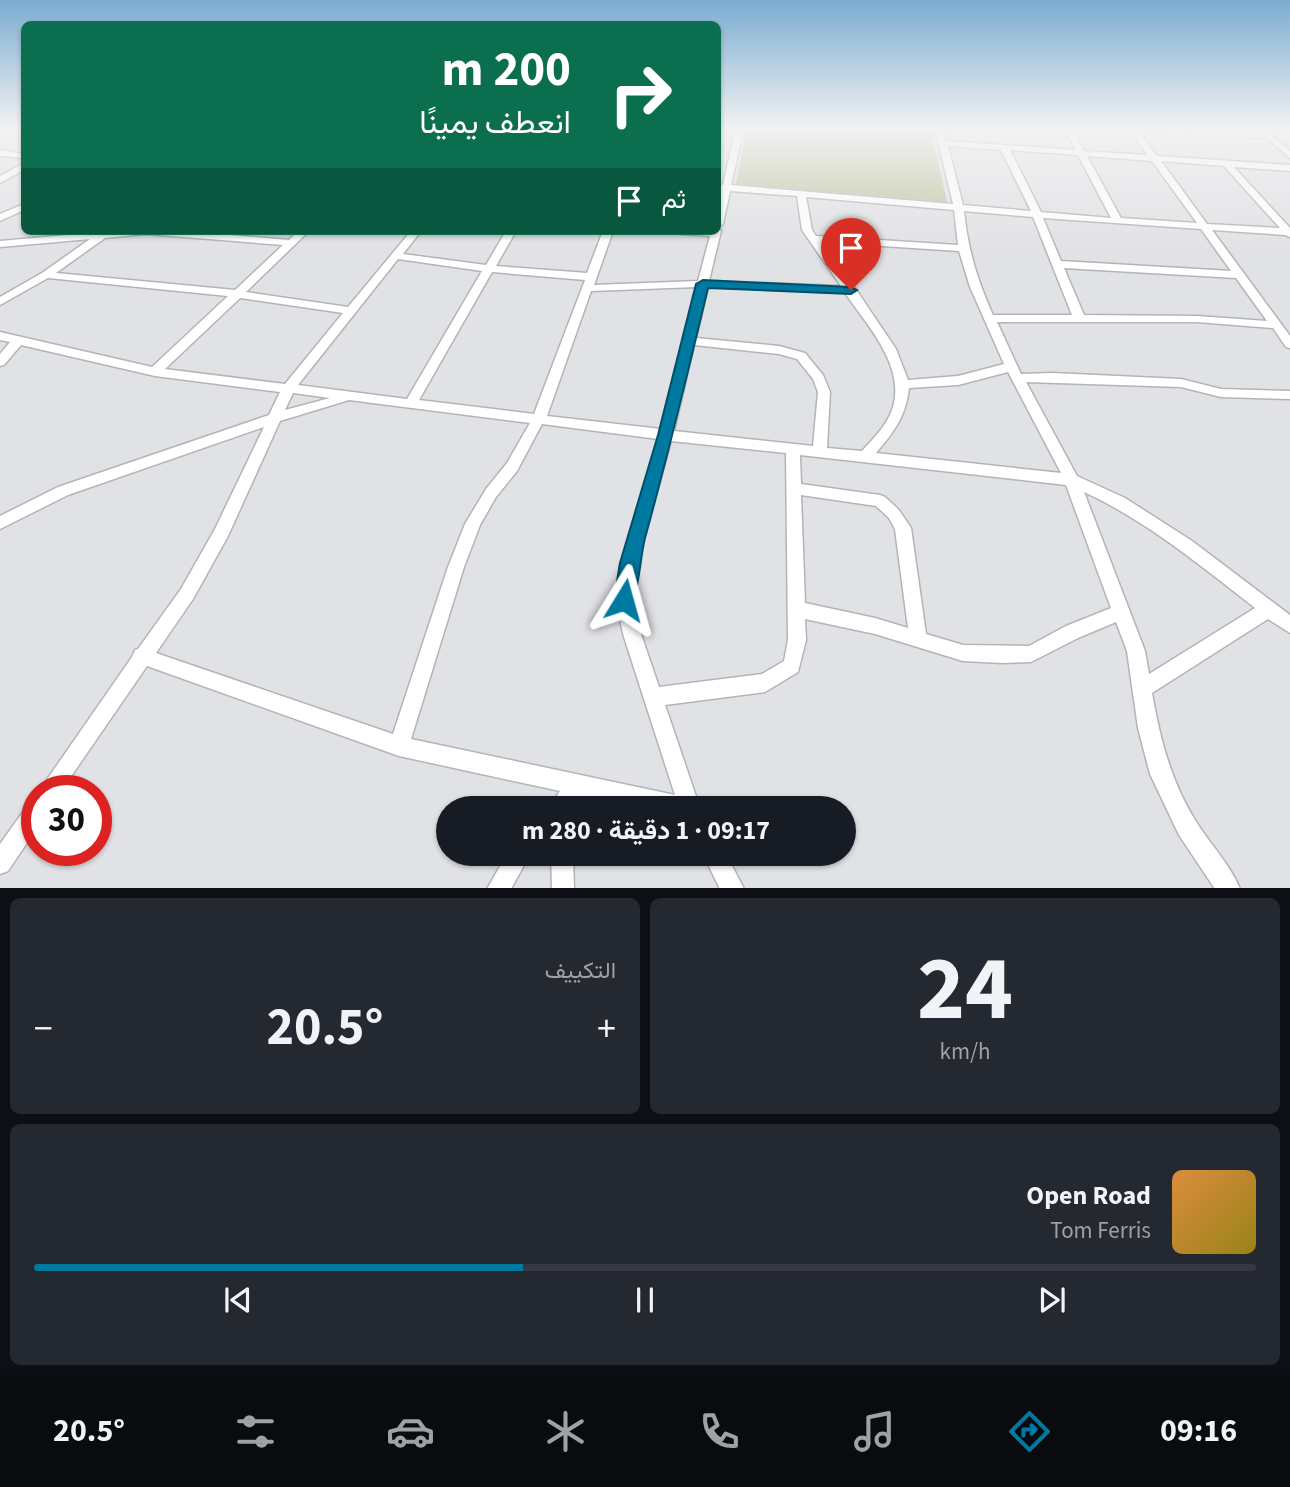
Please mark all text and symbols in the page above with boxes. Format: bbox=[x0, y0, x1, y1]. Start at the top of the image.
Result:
text: 200 m bbox=[442, 35, 571, 105]
icon: right bbox=[595, 49, 686, 140]
text: انعطف يمينًا bbox=[419, 100, 571, 146]
text: ثم bbox=[662, 181, 686, 218]
icon: arrive bbox=[610, 182, 648, 220]
pin bbox=[821, 218, 881, 290]
icon: arrive bbox=[832, 229, 870, 267]
position arrow bbox=[587, 563, 661, 637]
speed limit sign: 30 bbox=[21, 775, 112, 866]
text: 09:17 · 1 دقيقة · 280 m bbox=[522, 812, 770, 849]
text: 24 bbox=[917, 925, 1013, 1054]
text: التكييف bbox=[545, 954, 616, 987]
text: 20.5° bbox=[267, 991, 383, 1065]
text: − bbox=[34, 1002, 53, 1056]
text: + bbox=[597, 1002, 616, 1056]
text: km/h bbox=[940, 1035, 991, 1068]
text: Open Road bbox=[1026, 1177, 1151, 1214]
text: Tom Ferris bbox=[1050, 1214, 1151, 1247]
icon: previous bbox=[219, 1281, 257, 1319]
icon: pause bbox=[626, 1281, 664, 1319]
icon: next bbox=[1033, 1281, 1071, 1319]
icon: filters bbox=[231, 1407, 280, 1456]
icon: car bbox=[386, 1407, 435, 1456]
icon: climate bbox=[541, 1407, 590, 1456]
icon: phone bbox=[695, 1407, 744, 1456]
icon: music bbox=[850, 1407, 899, 1456]
icon: directions bbox=[1005, 1407, 1054, 1456]
text: 20.5° bbox=[53, 1408, 125, 1454]
text: 09:16 bbox=[1160, 1408, 1237, 1454]

